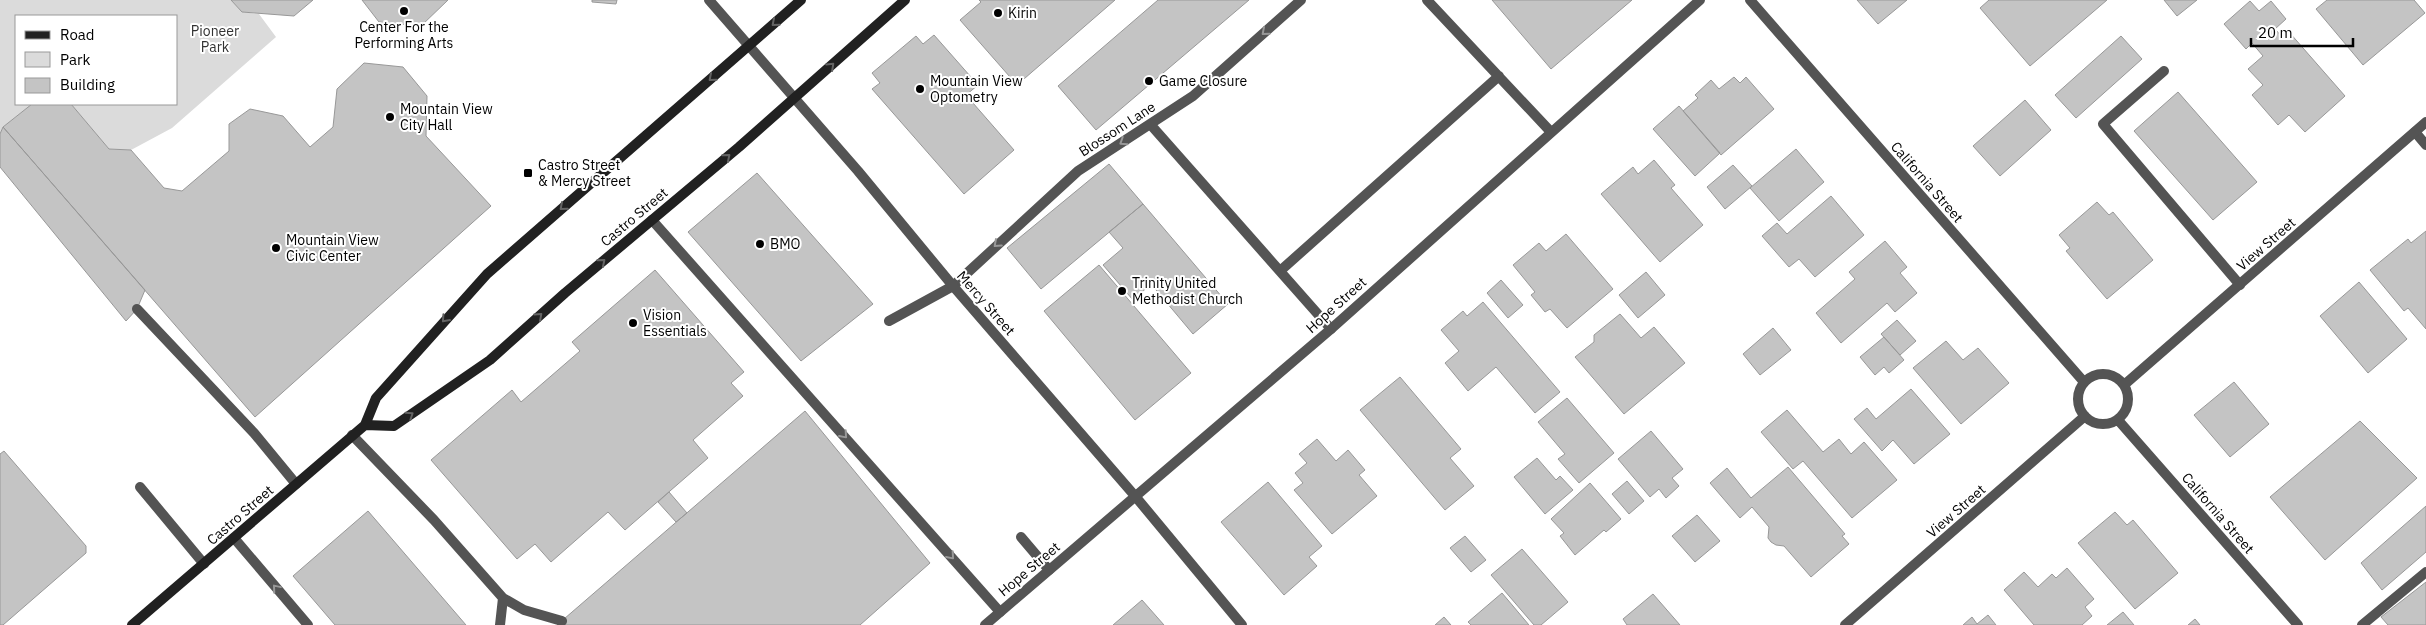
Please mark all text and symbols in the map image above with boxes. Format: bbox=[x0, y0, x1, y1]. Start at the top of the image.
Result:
place label: Kirin bbox=[1008, 4, 1037, 22]
marker: Center For the Performing Arts bbox=[398, 5, 410, 17]
marker: Kirin bbox=[992, 7, 1004, 19]
legend bbox=[15, 15, 178, 105]
scale bar bbox=[2251, 15, 2354, 47]
one-way arrow bbox=[772, 17, 781, 26]
place label: Center For the Performing Arts bbox=[355, 18, 454, 52]
park label: Pioneer Park bbox=[191, 22, 239, 56]
text: 20 m bbox=[2258, 23, 2293, 42]
text: Road bbox=[60, 25, 95, 44]
one-way arrow bbox=[1261, 26, 1270, 35]
text: Park bbox=[60, 50, 90, 69]
one-way arrow bbox=[825, 63, 834, 72]
one-way arrow bbox=[709, 72, 718, 81]
place label: Mountain View Optometry bbox=[930, 72, 1023, 106]
place label: Game Closure bbox=[1159, 72, 1248, 90]
text: Building bbox=[60, 75, 115, 94]
marker: Game Closure bbox=[1143, 75, 1155, 87]
marker: Mountain View Optometry bbox=[914, 83, 926, 95]
street label: Blossom Lane bbox=[1075, 97, 1159, 160]
place label: Mountain View City Hall bbox=[400, 100, 493, 134]
marker: Mountain View City Hall bbox=[384, 111, 396, 123]
one-way arrow bbox=[1119, 136, 1128, 145]
street label: California Street bbox=[1887, 138, 1967, 226]
one-way arrow bbox=[721, 154, 730, 163]
place label: Castro Street & Mercy Street bbox=[538, 156, 631, 190]
marker: Castro Street & Mercy Street bbox=[522, 167, 534, 179]
street label: Castro Street bbox=[597, 184, 671, 250]
one-way arrow bbox=[560, 202, 569, 211]
street label: View Street bbox=[2233, 214, 2299, 274]
place label: Mountain View Civic Center bbox=[286, 231, 379, 265]
place label: BMO bbox=[770, 235, 801, 253]
marker: BMO bbox=[754, 238, 766, 250]
one-way arrow bbox=[993, 238, 1002, 247]
marker: Mountain View Civic Center bbox=[270, 242, 282, 254]
one-way arrow bbox=[597, 258, 606, 267]
street label: Mercy Street bbox=[953, 267, 1019, 339]
street label: Hope Street bbox=[1302, 273, 1370, 337]
place label: Trinity United Methodist Church bbox=[1132, 274, 1243, 308]
marker: Trinity United Methodist Church bbox=[1116, 285, 1128, 297]
place label: Vision Essentials bbox=[643, 306, 707, 340]
one-way arrow bbox=[442, 313, 451, 322]
one-way arrow bbox=[534, 313, 543, 322]
marker: Vision Essentials bbox=[627, 317, 639, 329]
one-way arrow bbox=[405, 411, 414, 421]
one-way arrow bbox=[838, 429, 847, 438]
street label: California Street bbox=[2178, 469, 2258, 557]
street label: Castro Street bbox=[203, 481, 277, 549]
street label: View Street bbox=[1923, 481, 1989, 541]
street label: Hope Street bbox=[994, 538, 1064, 600]
one-way arrow bbox=[945, 551, 954, 560]
one-way arrow bbox=[274, 585, 282, 594]

